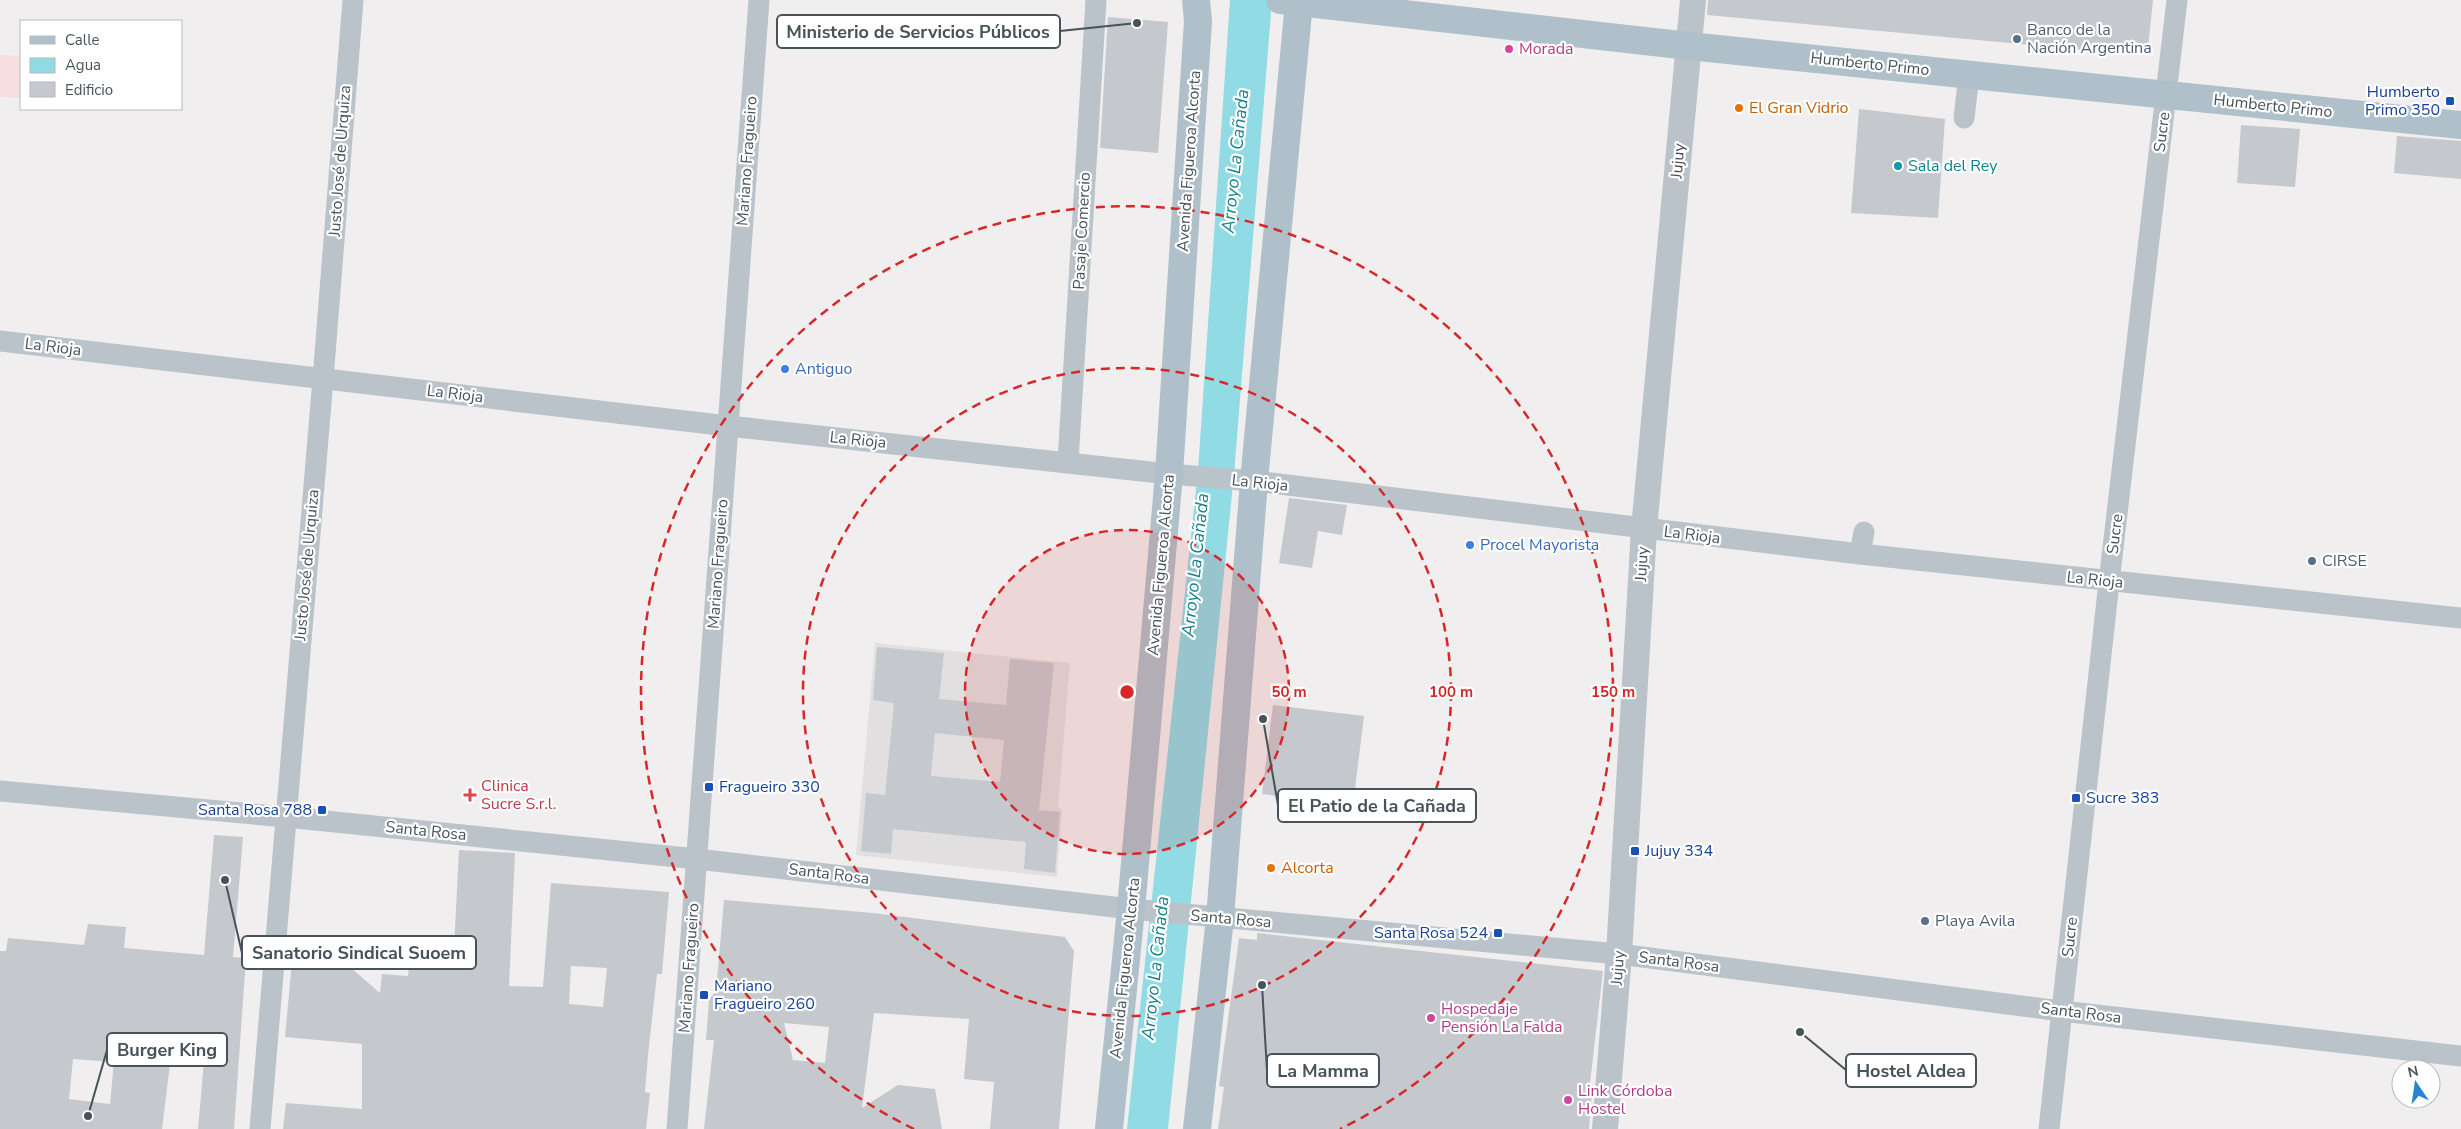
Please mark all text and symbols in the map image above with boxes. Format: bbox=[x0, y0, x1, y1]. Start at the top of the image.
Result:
callout: Ministerio de Servicios Públicos bbox=[777, 15, 1060, 48]
place label: Banco de la Nación Argentina bbox=[2027, 19, 2152, 59]
legend bbox=[20, 20, 182, 110]
text: Ministerio de Servicios Públicos bbox=[786, 20, 1050, 44]
text: Calle bbox=[65, 30, 100, 50]
marker: Banco de la Nación Argentina bbox=[2011, 33, 2023, 45]
place label: Morada bbox=[1519, 38, 1574, 60]
marker: Morada bbox=[1503, 43, 1515, 55]
street label: Humberto Primo bbox=[1809, 47, 1931, 81]
text: Agua bbox=[65, 55, 101, 75]
street label: Avenida Figueroa Alcorta bbox=[1172, 70, 1206, 252]
text: Edificio bbox=[65, 80, 113, 100]
place label: Humberto Primo 350 bbox=[2365, 81, 2440, 121]
street label: Justo José de Urquiza bbox=[324, 85, 356, 238]
water label: Arroyo La Cañada bbox=[1215, 88, 1254, 235]
street label: Humberto Primo bbox=[2212, 89, 2334, 123]
street label: Mariano Fragueiro bbox=[731, 95, 763, 227]
marker: Humberto Primo 350 bbox=[2444, 95, 2456, 107]
place label: El Gran Vidrio bbox=[1749, 97, 1849, 119]
marker: El Gran Vidrio bbox=[1733, 102, 1745, 114]
street label: Sucre bbox=[2149, 111, 2175, 153]
street label: Jujuy bbox=[1665, 142, 1691, 180]
place label: Sala del Rey bbox=[1908, 155, 1998, 177]
marker: Sala del Rey bbox=[1892, 160, 1904, 172]
street label: Pasaje Comercio bbox=[1068, 172, 1096, 290]
street label: La Rioja bbox=[23, 333, 83, 361]
place label: Antiguo bbox=[795, 358, 852, 380]
marker: Antiguo bbox=[779, 363, 791, 375]
street label: La Rioja bbox=[425, 380, 485, 408]
street label: La Rioja bbox=[829, 426, 887, 454]
street label: La Rioja bbox=[1231, 469, 1289, 497]
street label: Avenida Figueroa Alcorta bbox=[1142, 474, 1180, 656]
street label: Justo José de Urquiza bbox=[289, 488, 325, 643]
water label: Arroyo La Cañada bbox=[1175, 492, 1214, 639]
street label: Mariano Fragueiro bbox=[702, 498, 734, 630]
street label: Sucre bbox=[2102, 513, 2128, 555]
street label: La Rioja bbox=[1662, 521, 1722, 549]
place label: Procel Mayorista bbox=[1480, 534, 1599, 556]
marker: Procel Mayorista bbox=[1464, 539, 1476, 551]
street label: Jujuy bbox=[1630, 545, 1654, 583]
place label: CIRSE bbox=[2322, 550, 2367, 572]
marker: CIRSE bbox=[2306, 555, 2318, 567]
street label: La Rioja bbox=[2066, 566, 2124, 594]
text: 50 m bbox=[1271, 682, 1307, 702]
text: 100 m bbox=[1429, 682, 1473, 702]
text: 150 m bbox=[1591, 682, 1635, 702]
centre of rings bbox=[1118, 683, 1136, 701]
place label: Clinica Sucre S.r.l. bbox=[481, 775, 556, 815]
place label: Fragueiro 330 bbox=[719, 776, 820, 798]
marker: Fragueiro 330 bbox=[703, 781, 715, 793]
place label: Sucre 383 bbox=[2086, 787, 2159, 809]
marker: Clinica Sucre S.r.l. bbox=[463, 788, 477, 802]
callout: El Patio de la Cañada bbox=[1278, 789, 1476, 822]
marker: Sucre 383 bbox=[2070, 792, 2082, 804]
text: El Patio de la Cañada bbox=[1288, 794, 1466, 818]
place label: Santa Rosa 788 bbox=[198, 799, 312, 821]
marker: Santa Rosa 788 bbox=[316, 804, 328, 816]
street label: Santa Rosa bbox=[384, 816, 468, 846]
place label: Jujuy 334 bbox=[1644, 840, 1713, 862]
marker: Jujuy 334 bbox=[1629, 845, 1641, 857]
place label: Alcorta bbox=[1281, 857, 1334, 879]
street label: Santa Rosa bbox=[787, 858, 871, 890]
marker: Alcorta bbox=[1265, 862, 1277, 874]
street label: Avenida Figueroa Alcorta bbox=[1105, 876, 1145, 1060]
water label: Arroyo La Cañada bbox=[1135, 895, 1174, 1042]
street label: Mariano Fragueiro bbox=[673, 902, 705, 1034]
street label: Santa Rosa bbox=[1190, 905, 1272, 933]
place label: Playa Avila bbox=[1935, 910, 2015, 932]
marker: Playa Avila bbox=[1919, 915, 1931, 927]
street label: Sucre bbox=[2057, 916, 2083, 958]
place label: Santa Rosa 524 bbox=[1374, 922, 1488, 944]
marker: Santa Rosa 524 bbox=[1492, 927, 1504, 939]
callout: Sanatorio Sindical Suoem bbox=[242, 936, 476, 969]
text: Sanatorio Sindical Suoem bbox=[252, 941, 466, 965]
street label: Santa Rosa bbox=[1637, 946, 1721, 978]
street label: Jujuy bbox=[1606, 949, 1630, 987]
place label: Mariano Fragueiro 260 bbox=[714, 975, 815, 1015]
marker: Mariano Fragueiro 260 bbox=[698, 989, 710, 1001]
street label: Santa Rosa bbox=[2039, 997, 2123, 1029]
place label: Hospedaje Pensión La Falda bbox=[1441, 998, 1563, 1038]
marker: Hospedaje Pensión La Falda bbox=[1425, 1012, 1437, 1024]
callout: Burger King bbox=[107, 1033, 227, 1066]
text: Burger King bbox=[117, 1038, 217, 1062]
callout: La Mamma bbox=[1267, 1054, 1379, 1087]
callout: Hostel Aldea bbox=[1846, 1054, 1976, 1087]
text: La Mamma bbox=[1277, 1059, 1369, 1083]
text: Hostel Aldea bbox=[1856, 1059, 1966, 1083]
north arrow bbox=[2391, 1059, 2441, 1109]
text: N bbox=[2406, 1061, 2420, 1082]
place label: Link Córdoba Hostel bbox=[1578, 1080, 1672, 1120]
marker: Link Córdoba Hostel bbox=[1562, 1094, 1574, 1106]

